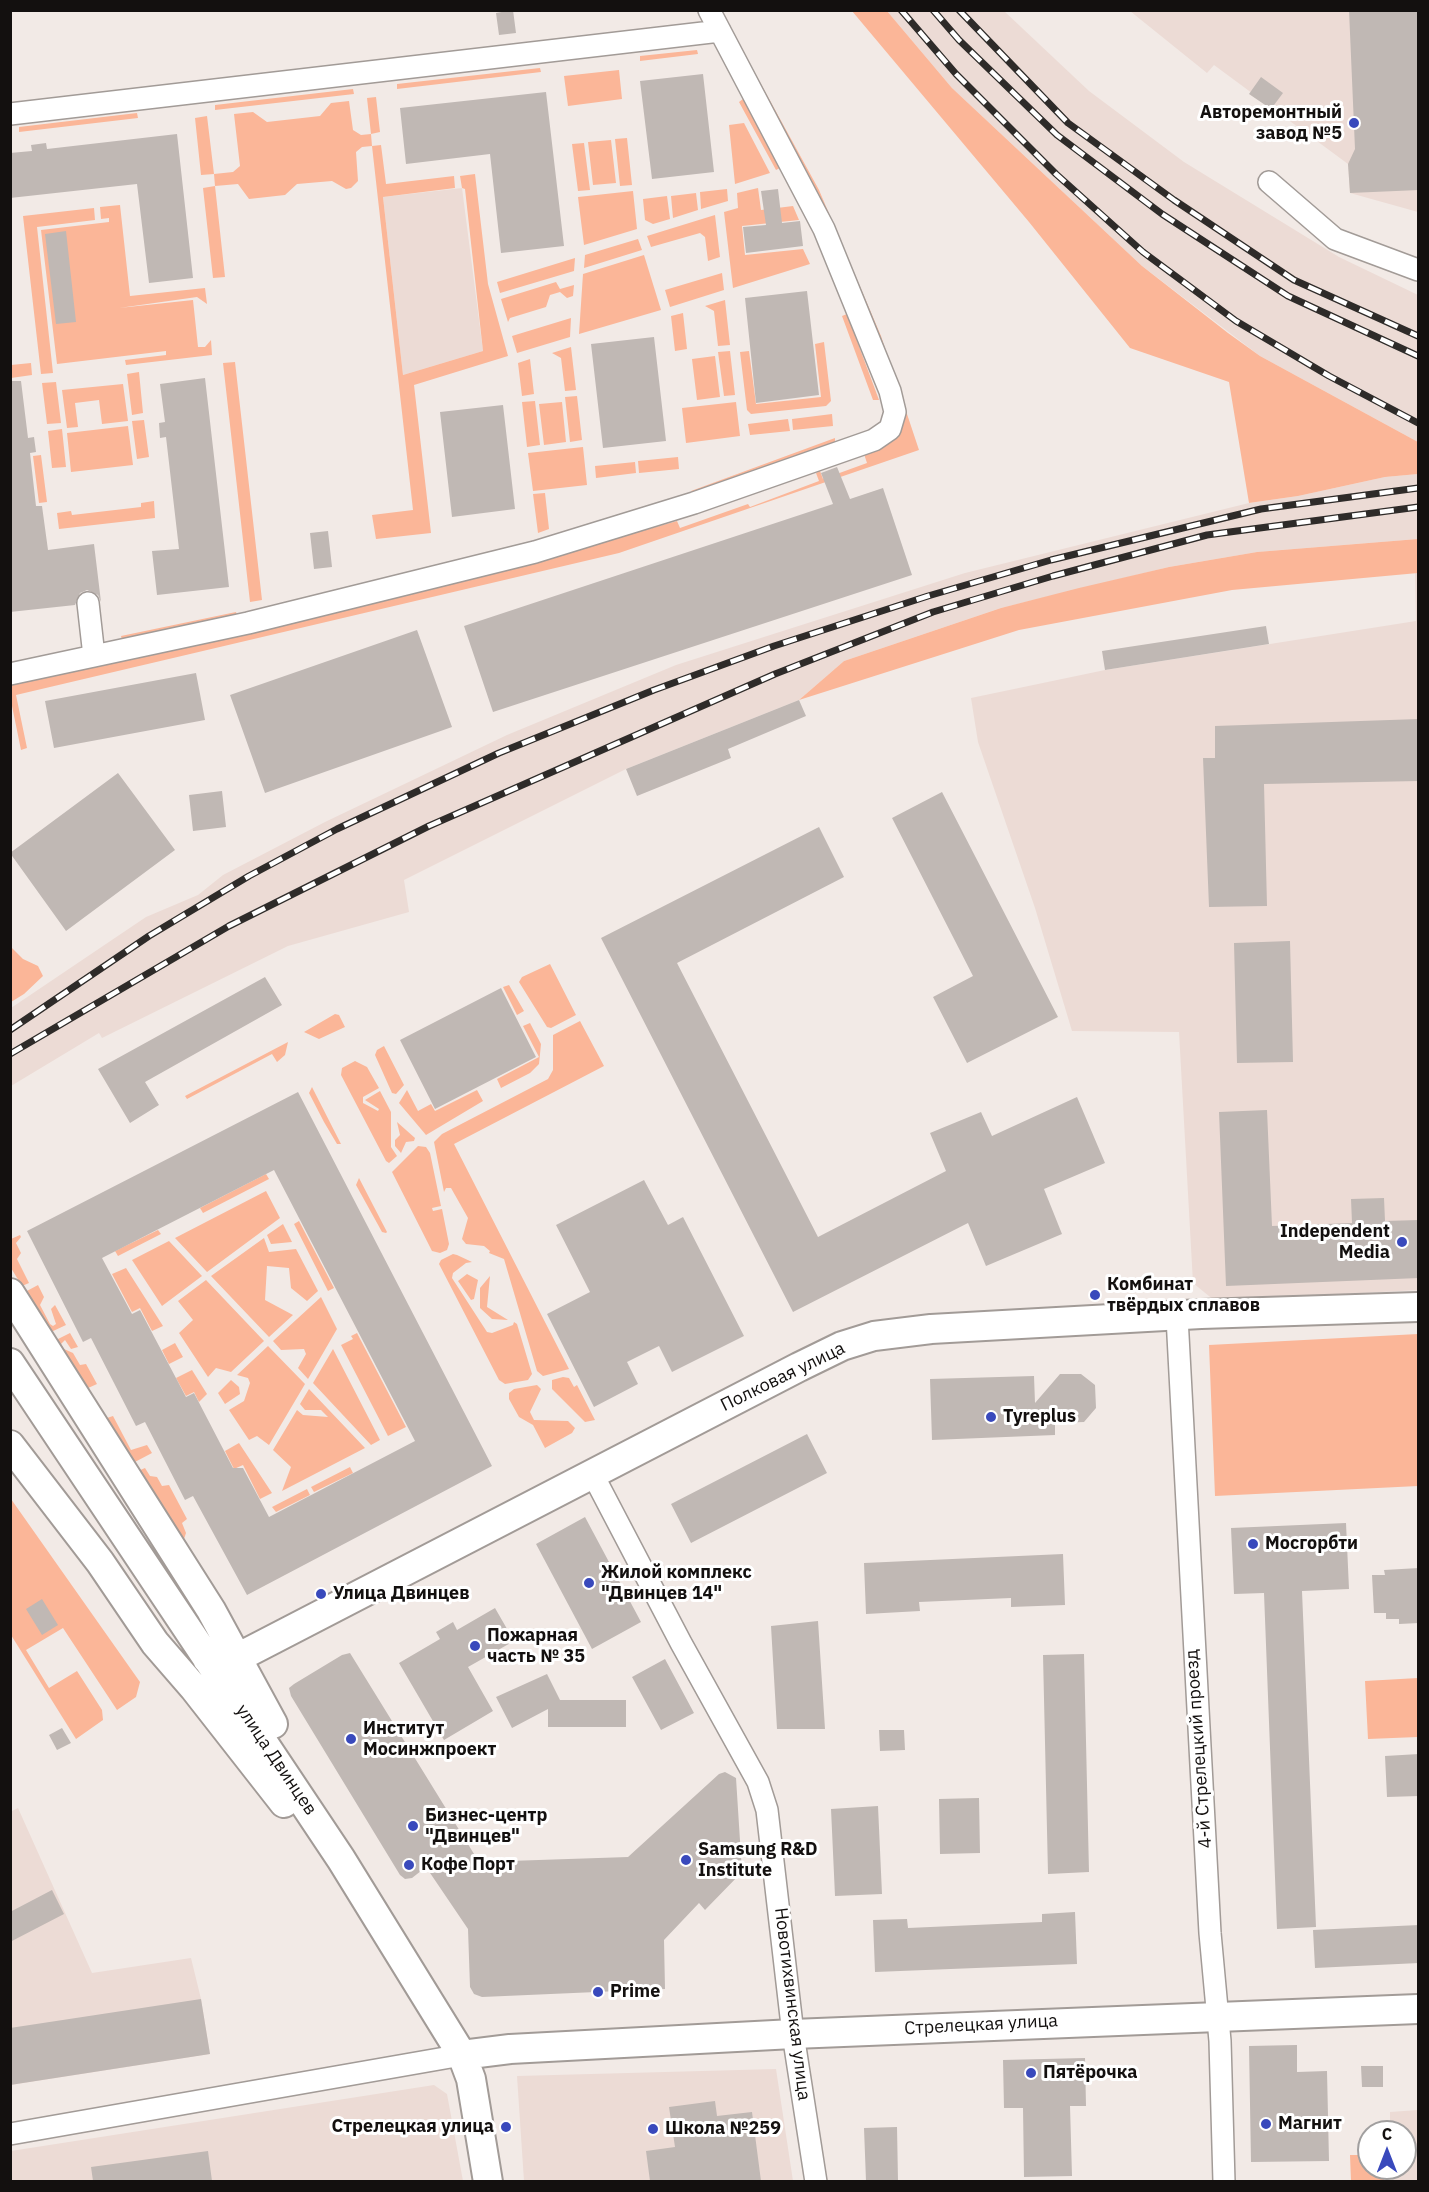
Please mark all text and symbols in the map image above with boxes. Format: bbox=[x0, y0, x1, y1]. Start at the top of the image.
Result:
place label: Авторемонтный завод №5 bbox=[1200, 102, 1342, 144]
marker: Авторемонтный завод №5 bbox=[1347, 116, 1361, 130]
place label: Independent Media bbox=[1280, 1221, 1390, 1264]
marker: Independent Media bbox=[1395, 1235, 1409, 1249]
place label: Комбинат твёрдых сплавов bbox=[1107, 1274, 1260, 1316]
marker: Комбинат твёрдых сплавов bbox=[1088, 1288, 1102, 1302]
street label: Полковая улица bbox=[717, 1338, 849, 1416]
place label: Tyreplus bbox=[1003, 1406, 1076, 1428]
marker: Tyreplus bbox=[984, 1410, 998, 1424]
place label: Мосгорбти bbox=[1265, 1533, 1358, 1555]
marker: Мосгорбти bbox=[1246, 1537, 1260, 1551]
place label: Жилой комплекс "Двинцев 14" bbox=[601, 1562, 752, 1604]
marker: Жилой комплекс "Двинцев 14" bbox=[582, 1576, 596, 1590]
place label: Улица Двинцев bbox=[333, 1583, 470, 1605]
marker: Улица Двинцев bbox=[314, 1587, 328, 1601]
place label: Пожарная часть № 35 bbox=[487, 1625, 585, 1668]
marker: Пожарная часть № 35 bbox=[468, 1639, 482, 1653]
street label: 4-й Стрелецкий проезд bbox=[1181, 1649, 1217, 1849]
street label: улица Двинцев bbox=[231, 1700, 321, 1820]
place label: Институт Мосинжпроект bbox=[363, 1718, 496, 1760]
marker: Институт Мосинжпроект bbox=[344, 1732, 358, 1746]
place label: Бизнес-центр "Двинцев" bbox=[425, 1805, 547, 1848]
marker: Бизнес-центр "Двинцев" bbox=[406, 1819, 420, 1833]
place label: Samsung R&D Institute bbox=[698, 1839, 817, 1882]
marker: Samsung R&D Institute bbox=[679, 1853, 693, 1867]
place label: Кофе Порт bbox=[421, 1854, 515, 1876]
marker: Кофе Порт bbox=[402, 1858, 416, 1872]
street label: Новотихвинская улица bbox=[769, 1906, 815, 2102]
place label: Prime bbox=[610, 1981, 660, 2003]
marker: Prime bbox=[591, 1985, 605, 1999]
street label: Стрелецкая улица bbox=[904, 2010, 1058, 2040]
place label: Пятёрочка bbox=[1043, 2062, 1137, 2084]
marker: Пятёрочка bbox=[1024, 2066, 1038, 2080]
place label: Магнит bbox=[1278, 2113, 1342, 2135]
place label: Стрелецкая улица bbox=[332, 2116, 494, 2138]
marker: Магнит bbox=[1259, 2117, 1273, 2131]
place label: Школа №259 bbox=[665, 2118, 781, 2140]
marker: Стрелецкая улица bbox=[499, 2120, 513, 2134]
north arrow bbox=[1357, 2120, 1417, 2180]
marker: Школа №259 bbox=[646, 2122, 660, 2136]
text: С bbox=[1382, 2124, 1392, 2144]

